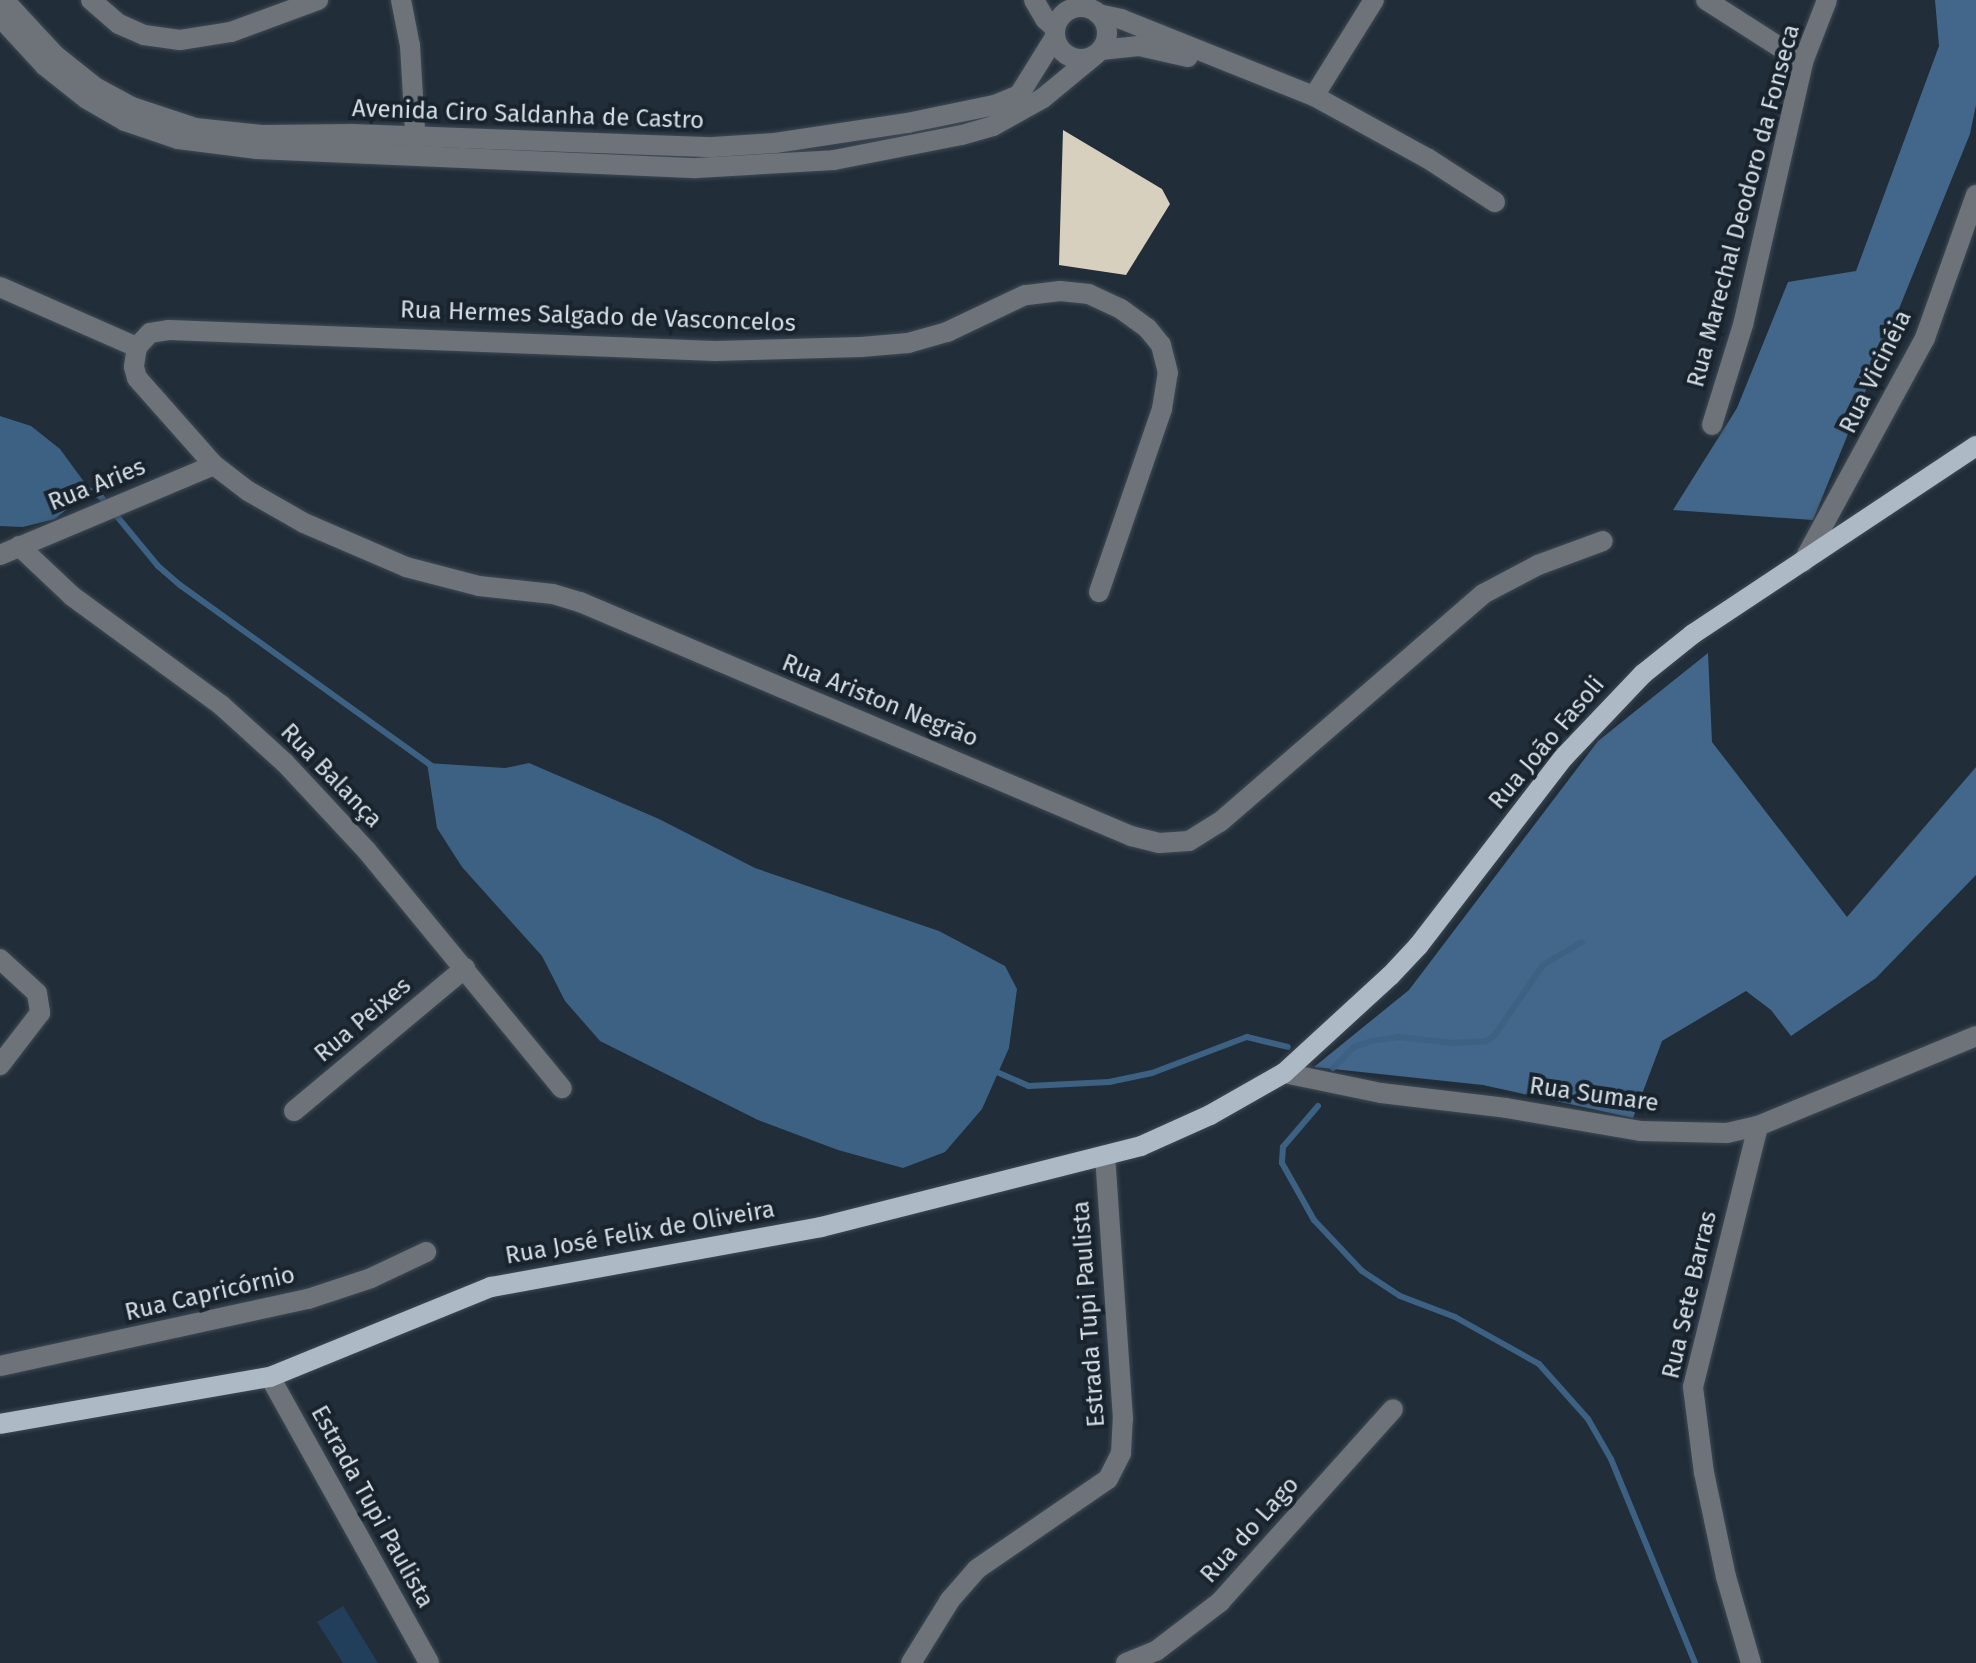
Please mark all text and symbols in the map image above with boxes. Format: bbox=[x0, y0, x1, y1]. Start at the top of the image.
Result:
street label: Rua Marechal Deodoro da Fonseca bbox=[1682, 22, 1806, 390]
street label: Avenida Ciro Saldanha de Castro bbox=[351, 94, 705, 136]
street label: Rua Hermes Salgado de Vasconcelos bbox=[400, 296, 796, 338]
street label: Rua Vicinéia bbox=[1834, 306, 1918, 438]
street label: Rua Aries bbox=[44, 453, 150, 517]
street label: Rua Ariston Negrão bbox=[778, 648, 982, 754]
street label: Rua João Fasoli bbox=[1483, 671, 1611, 815]
street label: Rua Balança bbox=[274, 718, 388, 834]
street label: Rua Peixes bbox=[309, 971, 417, 1069]
street label: Rua Sumare bbox=[1528, 1072, 1660, 1118]
street label: Rua José Felix de Oliveira bbox=[503, 1195, 777, 1271]
street label: Estrada Tupi Paulista bbox=[1067, 1200, 1111, 1428]
street label: Rua Sete Barras bbox=[1657, 1208, 1723, 1382]
street label: Rua Capricórnio bbox=[122, 1260, 298, 1328]
street label: Estrada Tupi Paulista bbox=[304, 1401, 440, 1613]
street label: Rua do Lago bbox=[1195, 1471, 1305, 1589]

